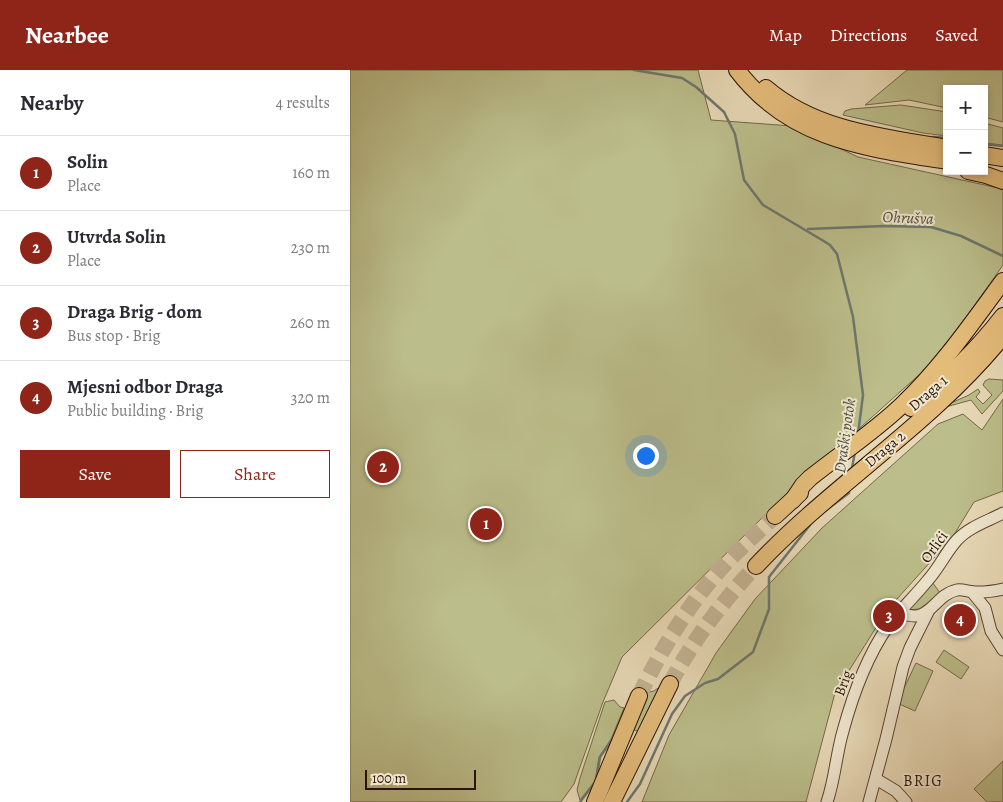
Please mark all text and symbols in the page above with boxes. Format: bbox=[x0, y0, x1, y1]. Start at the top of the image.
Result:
text: Nearbee bbox=[25, 19, 109, 51]
text: Map bbox=[769, 23, 802, 47]
text: Directions bbox=[830, 23, 907, 47]
text: Saved bbox=[935, 23, 978, 47]
map controls bbox=[943, 85, 988, 175]
button: + bbox=[943, 85, 988, 130]
text: Nearby bbox=[20, 89, 83, 117]
text: 4 results bbox=[276, 92, 330, 114]
button: − bbox=[943, 130, 988, 175]
text: Solin bbox=[67, 149, 108, 175]
text: 1 bbox=[33, 162, 39, 184]
text: 160 m bbox=[292, 162, 330, 184]
text: Place bbox=[67, 175, 101, 197]
water label: Ohrušva bbox=[882, 206, 935, 230]
text: Utvrda Solin bbox=[67, 224, 166, 250]
text: 2 bbox=[32, 237, 40, 259]
text: 230 m bbox=[291, 237, 330, 259]
text: Place bbox=[67, 250, 101, 272]
text: Draga Brig - dom bbox=[67, 299, 202, 325]
text: 3 bbox=[33, 312, 39, 334]
text: 260 m bbox=[290, 312, 330, 334]
text: Bus stop · Brig bbox=[67, 325, 161, 347]
street label: Draga 1 bbox=[904, 371, 952, 415]
text: Mjesni odbor Draga bbox=[67, 374, 223, 400]
text: 4 bbox=[32, 387, 40, 409]
text: 320 m bbox=[291, 387, 330, 409]
water label: Draški potok bbox=[829, 397, 861, 475]
text: Public building · Brig bbox=[67, 400, 204, 422]
street label: Draga 2 bbox=[860, 426, 910, 472]
your location bbox=[633, 443, 659, 469]
pin: 2 bbox=[367, 448, 399, 486]
button: Save bbox=[20, 450, 170, 498]
button: Share bbox=[180, 450, 330, 498]
pin: 1 bbox=[470, 505, 502, 543]
street label: Orlići bbox=[916, 527, 952, 567]
pin: 3 bbox=[873, 597, 905, 635]
pin: 4 bbox=[944, 601, 976, 639]
street label: Brig bbox=[829, 667, 857, 699]
scale bar bbox=[365, 767, 476, 790]
text: 100 m bbox=[372, 769, 406, 788]
district label: BRIG bbox=[903, 770, 943, 792]

